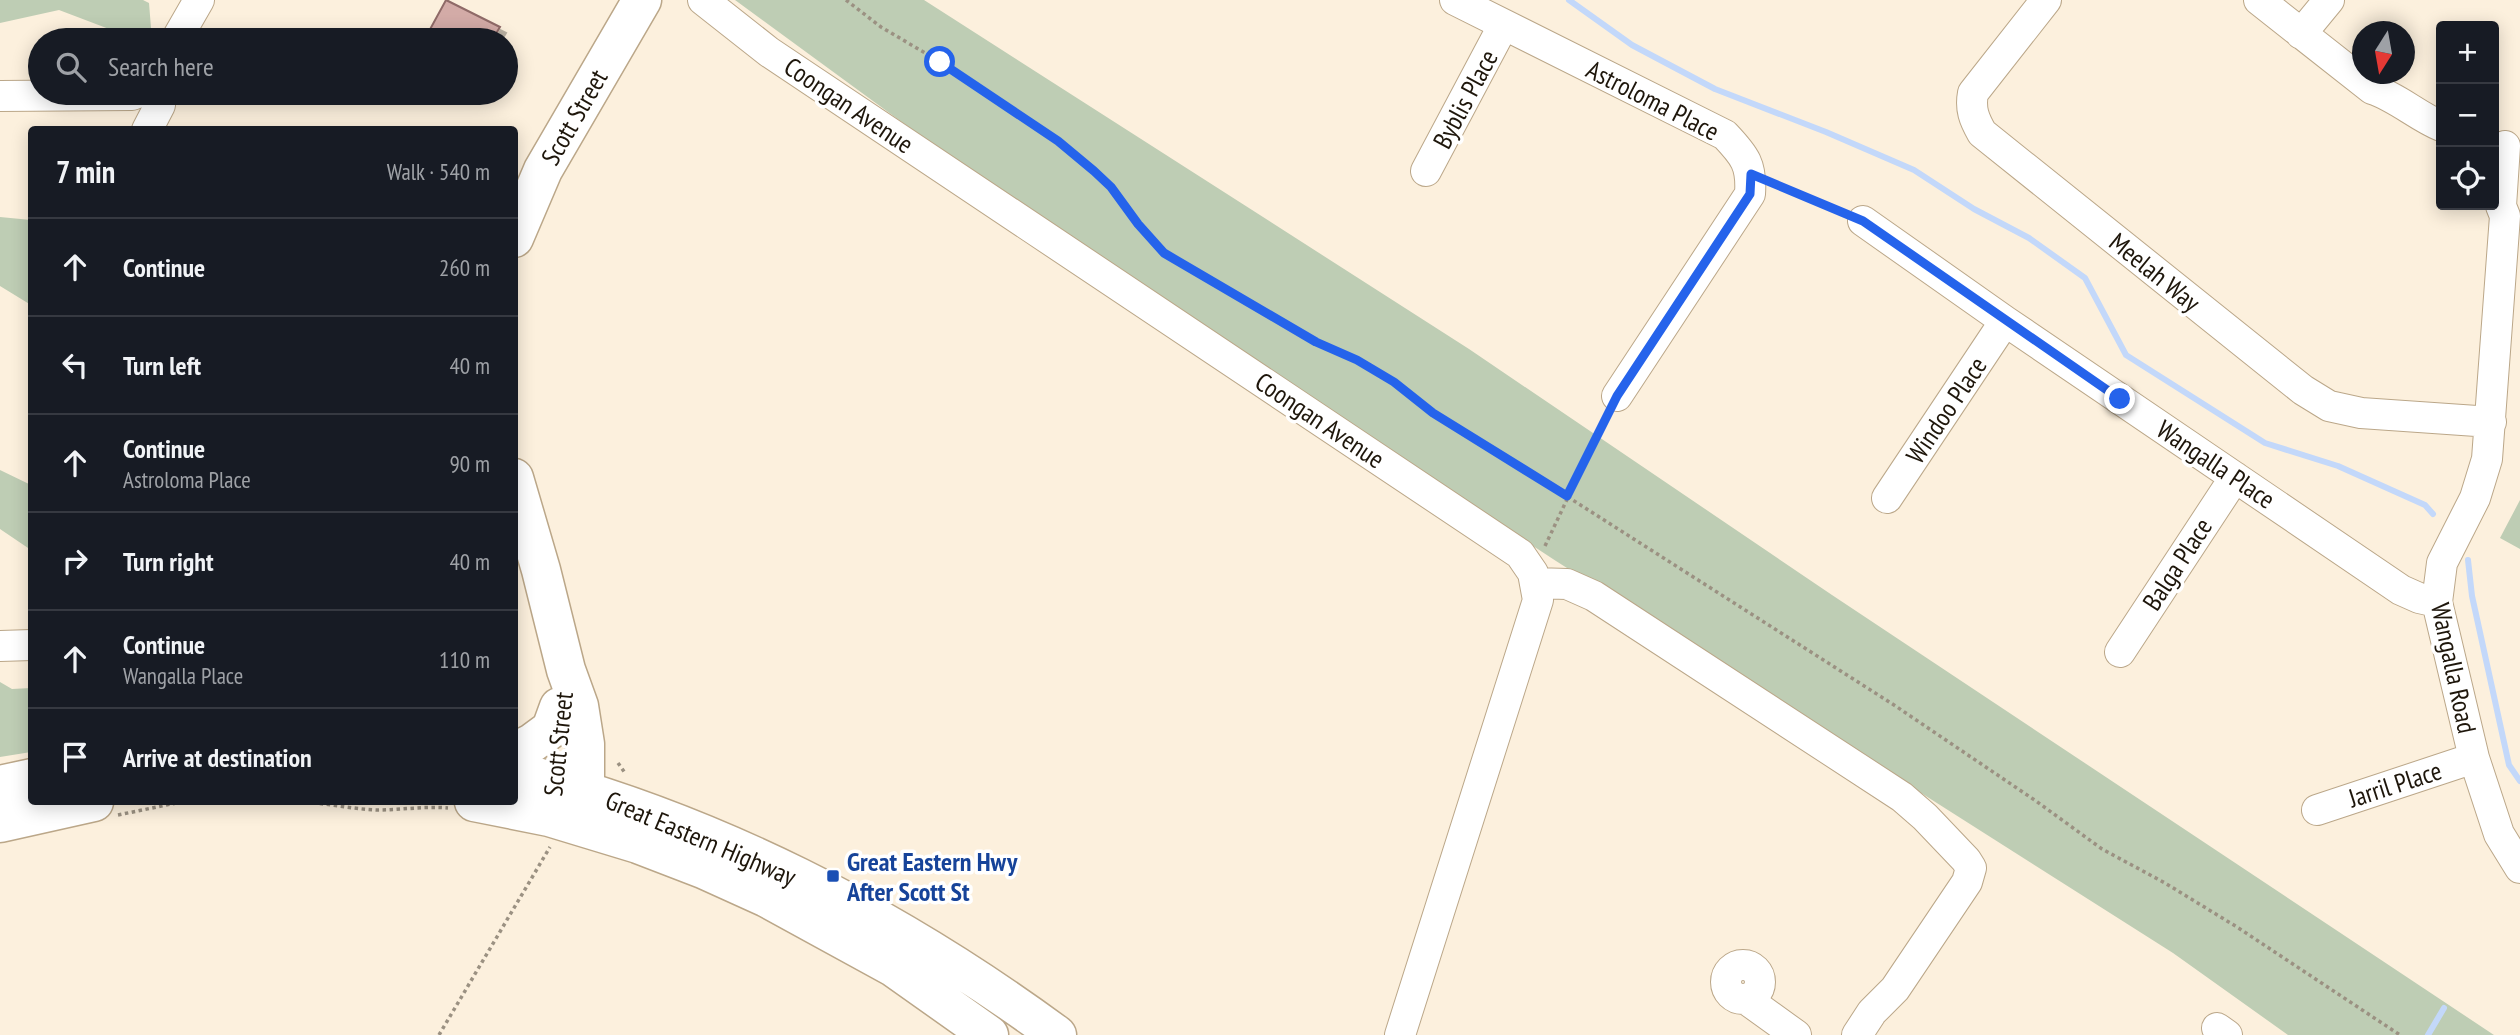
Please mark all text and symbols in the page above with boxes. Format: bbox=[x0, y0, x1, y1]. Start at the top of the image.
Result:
north arrow bbox=[2352, 21, 2415, 84]
map controls bbox=[2436, 21, 2499, 210]
button: + bbox=[2436, 21, 2499, 84]
search box bbox=[28, 28, 518, 105]
street label: Byblis Place bbox=[1425, 44, 1505, 154]
route start bbox=[924, 46, 955, 77]
icon: search bbox=[52, 48, 90, 86]
text: Search here bbox=[108, 50, 214, 83]
street label: Coongan Avenue bbox=[778, 50, 920, 160]
street label: Astroloma Place bbox=[1581, 53, 1725, 147]
street label: Scott Street bbox=[534, 63, 614, 171]
button: − bbox=[2436, 84, 2499, 147]
button: locate bbox=[2436, 147, 2499, 210]
text: 7 min bbox=[56, 152, 115, 191]
text: Walk · 540 m bbox=[387, 157, 490, 186]
street label: Meelah Way bbox=[2103, 225, 2207, 319]
icon: ahead bbox=[56, 248, 94, 286]
text: Continue bbox=[123, 251, 205, 284]
text: 260 m bbox=[439, 253, 490, 282]
icon: left bbox=[56, 346, 94, 384]
text: Turn left bbox=[123, 349, 201, 382]
street label: Windoo Place bbox=[1898, 350, 1994, 470]
text: 40 m bbox=[449, 351, 490, 380]
street label: Coongan Avenue bbox=[1249, 365, 1391, 475]
route end bbox=[2104, 383, 2135, 414]
street label: Wangalla Place bbox=[2150, 412, 2282, 516]
text: Continue bbox=[123, 432, 205, 465]
icon: ahead bbox=[56, 444, 94, 482]
text: 90 m bbox=[449, 449, 490, 478]
text: Astroloma Place bbox=[123, 465, 251, 494]
street label: Balga Place bbox=[2135, 512, 2219, 616]
icon: right bbox=[56, 542, 94, 580]
text: Turn right bbox=[123, 545, 214, 578]
text: 40 m bbox=[449, 547, 490, 576]
street label: Wangalla Road bbox=[2424, 600, 2484, 736]
text: Continue bbox=[123, 628, 205, 661]
icon: ahead bbox=[56, 640, 94, 678]
text: 110 m bbox=[439, 645, 490, 674]
text: Wangalla Place bbox=[123, 661, 243, 690]
street label: Scott Street bbox=[536, 690, 580, 798]
icon: arrive bbox=[56, 738, 94, 776]
text: Arrive at destination bbox=[123, 741, 312, 774]
street label: Jarril Place bbox=[2343, 753, 2446, 815]
street label: Great Eastern Highway bbox=[601, 783, 801, 893]
place label: Great Eastern Hwy After Scott St bbox=[846, 845, 1018, 908]
marker: Great Eastern Hwy After Scott St bbox=[825, 868, 841, 884]

